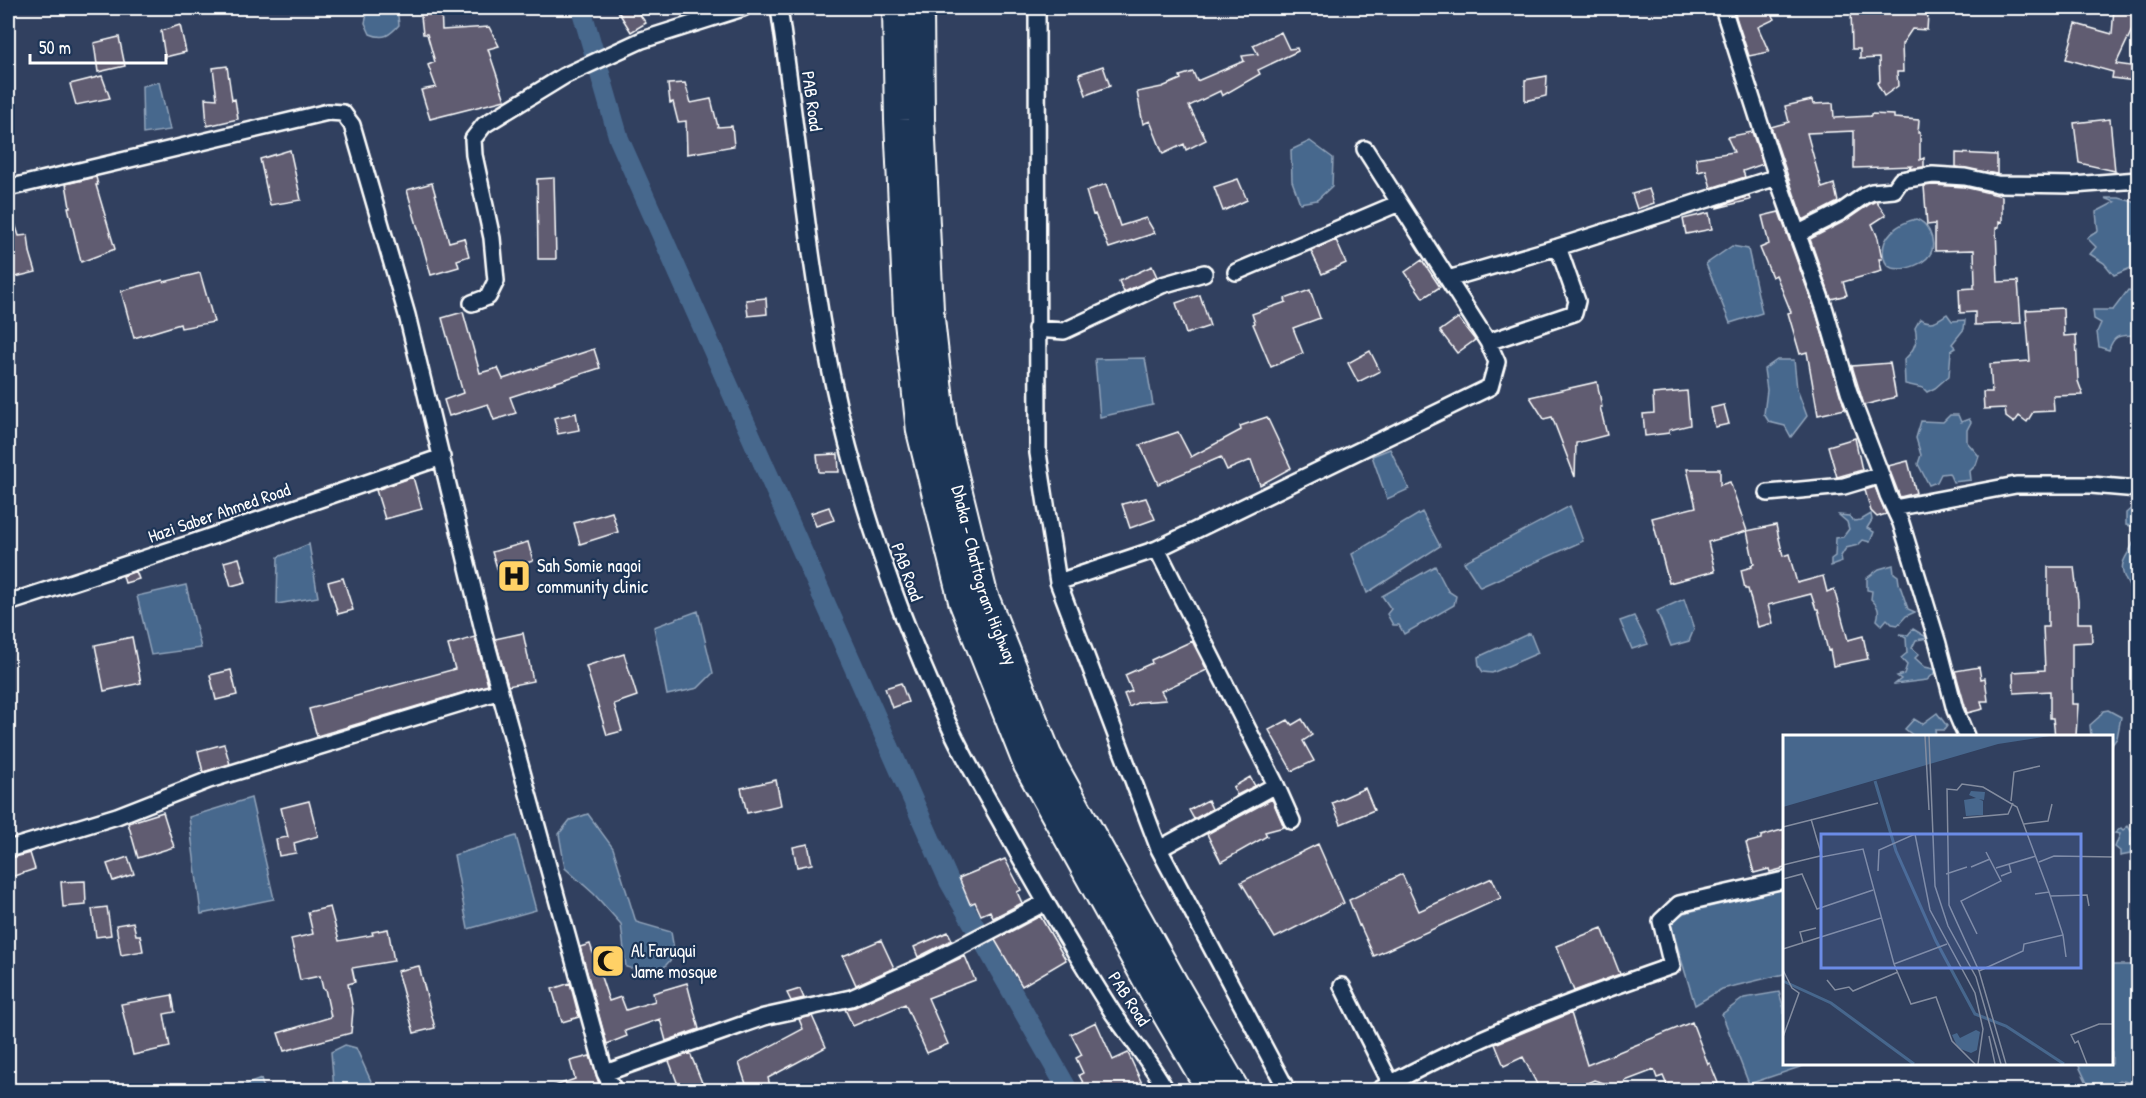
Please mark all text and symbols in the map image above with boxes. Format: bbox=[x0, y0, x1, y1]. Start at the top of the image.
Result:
scale bar bbox=[30, 27, 166, 65]
text: 50 m bbox=[39, 35, 71, 60]
street label: PAB Road bbox=[796, 69, 829, 132]
street label: Hazi Saber Ahmed Road bbox=[144, 476, 293, 549]
street label: Dhaka - Chattogram Highway bbox=[946, 483, 1024, 669]
street label: PAB Road bbox=[885, 539, 930, 604]
place label: Sah Somie nagoi community clinic bbox=[537, 553, 648, 599]
hospital icon: Sah Somie nagoi community clinic bbox=[496, 558, 532, 594]
inset map bbox=[1783, 735, 2113, 1065]
place label: Al Faruqui Jame mosque bbox=[631, 938, 717, 984]
mosque icon: Al Faruqui Jame mosque bbox=[590, 943, 626, 979]
street label: PAB Road bbox=[1103, 967, 1156, 1031]

